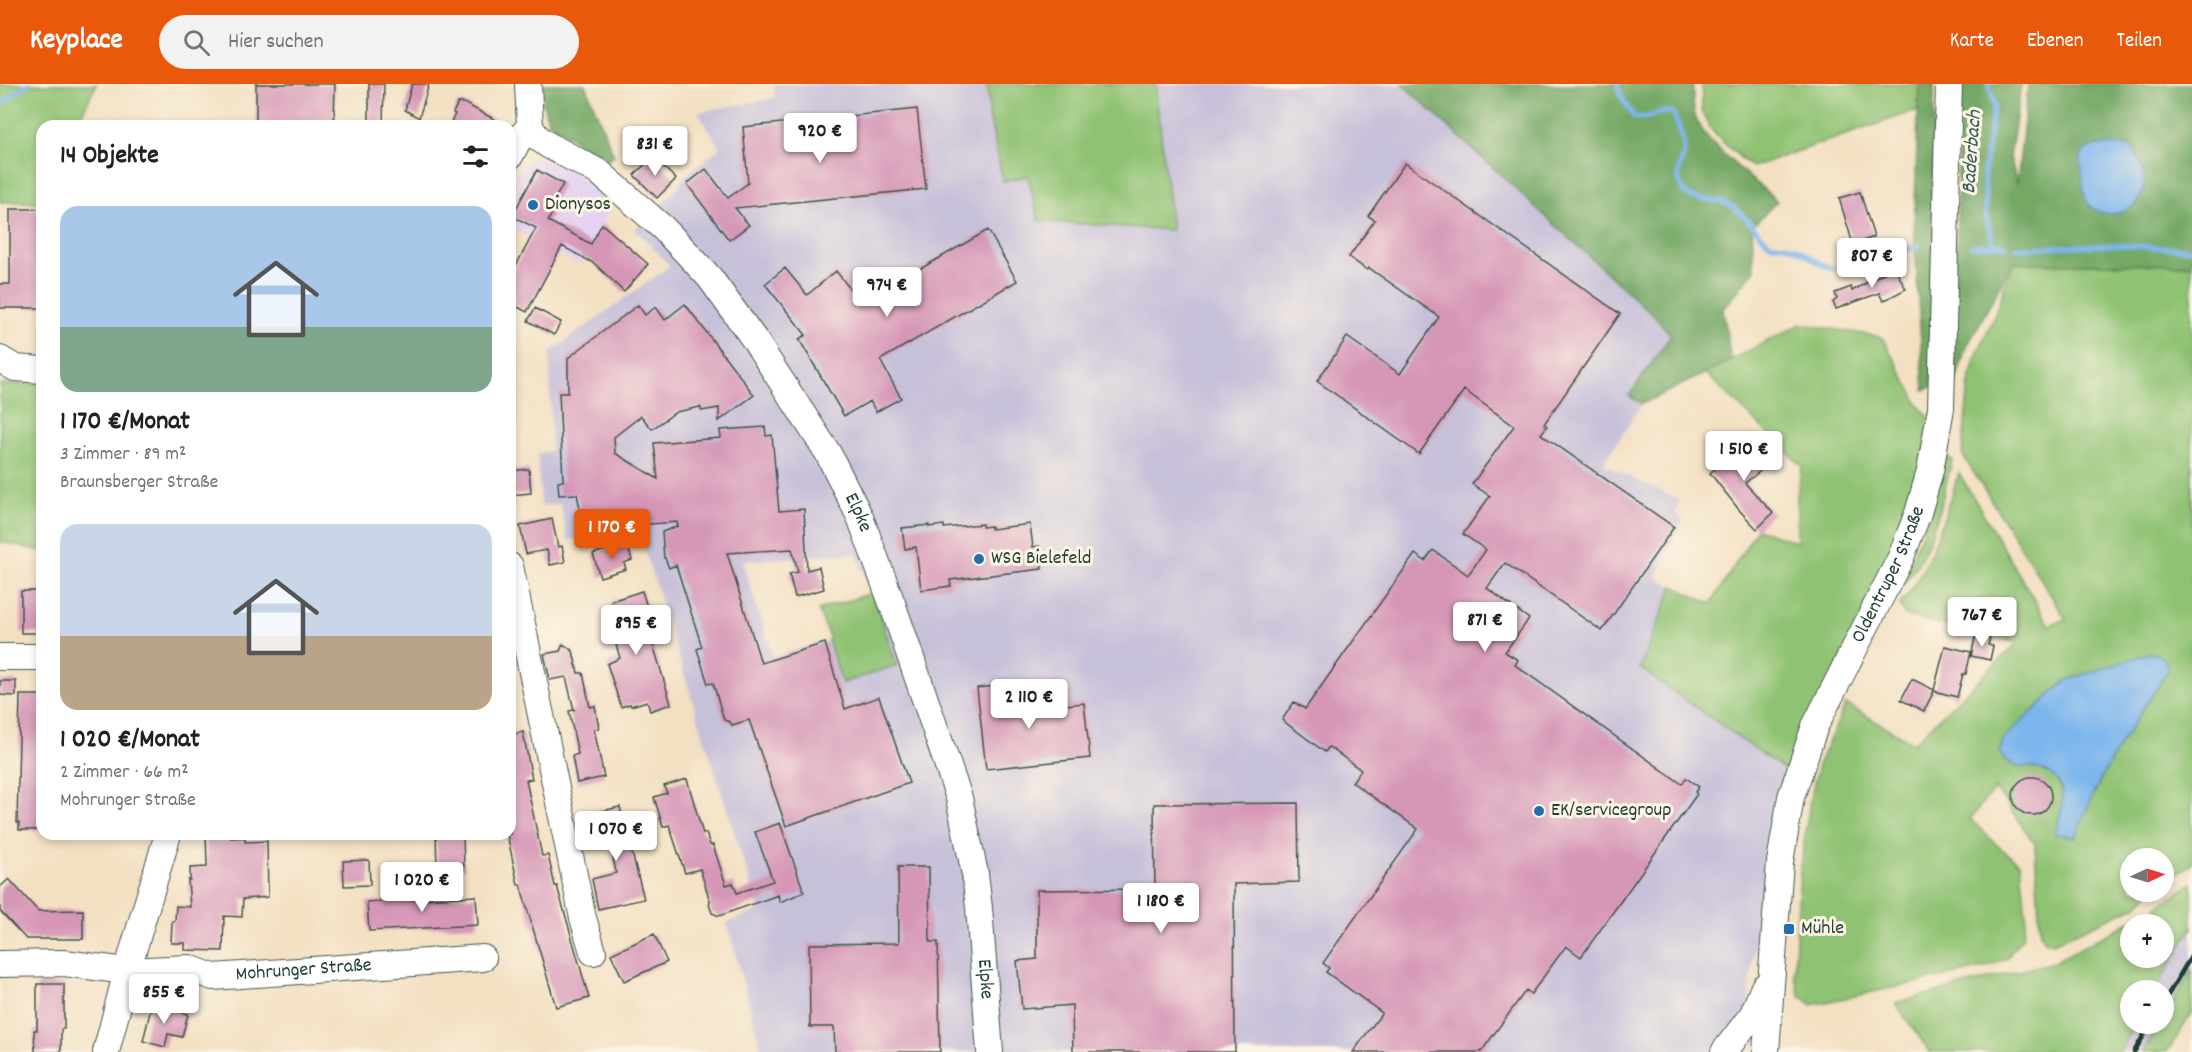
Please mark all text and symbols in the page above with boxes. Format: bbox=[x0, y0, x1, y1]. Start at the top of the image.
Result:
search box bbox=[159, 15, 579, 69]
text: Keyplace bbox=[30, 22, 123, 62]
icon: search bbox=[180, 26, 213, 59]
text: Hier suchen bbox=[228, 27, 324, 58]
text: Karte bbox=[1950, 27, 1994, 57]
text: Ebenen bbox=[2027, 27, 2084, 57]
text: Teilen bbox=[2117, 27, 2162, 57]
water label: Baderbach bbox=[1955, 108, 1991, 195]
pin: 920 € bbox=[778, 113, 862, 164]
text: 920 € bbox=[798, 118, 842, 146]
pin: 831 € bbox=[613, 126, 697, 177]
text: 831 € bbox=[636, 131, 674, 159]
text: 14 Objekte bbox=[60, 138, 159, 175]
icon: filters bbox=[459, 140, 492, 173]
place label: Dionysos bbox=[545, 191, 611, 219]
marker: Dionysos bbox=[526, 198, 540, 212]
pin: 807 € bbox=[1830, 238, 1914, 289]
text: 807 € bbox=[1851, 243, 1893, 271]
icon: home bbox=[222, 245, 330, 353]
pin: 974 € bbox=[845, 267, 929, 318]
text: 974 € bbox=[867, 272, 907, 300]
text: 1 170 €/Monat bbox=[60, 404, 190, 441]
pin: 1 510 € bbox=[1689, 431, 1799, 482]
text: 1 510 € bbox=[1719, 436, 1769, 464]
text: 3 Zimmer · 89 m² bbox=[60, 441, 186, 469]
text: Braunsberger Straße bbox=[60, 469, 218, 497]
street label: Elpke bbox=[836, 488, 878, 536]
street label: Oldentruper Straße bbox=[1845, 503, 1933, 648]
pin: 1 170 € bbox=[557, 509, 667, 560]
text: 1 170 € bbox=[588, 514, 636, 542]
place label: WSG Bielefeld bbox=[991, 545, 1091, 573]
marker: WSG Bielefeld bbox=[972, 552, 986, 566]
icon: home bbox=[222, 563, 330, 671]
pin: 767 € bbox=[1940, 597, 2024, 648]
pin: 871 € bbox=[1443, 602, 1527, 653]
text: 767 € bbox=[1962, 602, 2002, 630]
pin: 895 € bbox=[594, 605, 678, 656]
text: 871 € bbox=[1467, 607, 1503, 635]
text: 895 € bbox=[615, 610, 657, 638]
pin: 2 110 € bbox=[974, 679, 1084, 730]
text: 2 110 € bbox=[1005, 684, 1053, 712]
text: 1 020 €/Monat bbox=[60, 722, 200, 759]
text: 2 Zimmer · 66 m² bbox=[60, 759, 188, 787]
text: Mohrunger Straße bbox=[60, 787, 196, 815]
place label: EK/servicegroup bbox=[1551, 797, 1671, 825]
marker: EK/servicegroup bbox=[1532, 804, 1546, 818]
pin: 1 070 € bbox=[561, 811, 671, 862]
text: 1 070 € bbox=[589, 816, 643, 844]
north arrow bbox=[2120, 848, 2174, 902]
map controls bbox=[2120, 848, 2174, 1034]
pin: 1 020 € bbox=[367, 862, 477, 913]
text: 1 020 € bbox=[394, 867, 450, 895]
pin: 1 180 € bbox=[1106, 883, 1216, 934]
text: 1 180 € bbox=[1137, 888, 1185, 916]
button: + bbox=[2120, 914, 2174, 968]
place label: Mühle bbox=[1801, 915, 1844, 943]
marker: Mühle bbox=[1782, 922, 1796, 936]
street label: Mohrunger Straße bbox=[235, 952, 373, 989]
street label: Elpke bbox=[969, 958, 1000, 1000]
pin: 855 € bbox=[122, 974, 206, 1025]
text: 855 € bbox=[143, 979, 185, 1007]
button: − bbox=[2120, 980, 2174, 1034]

